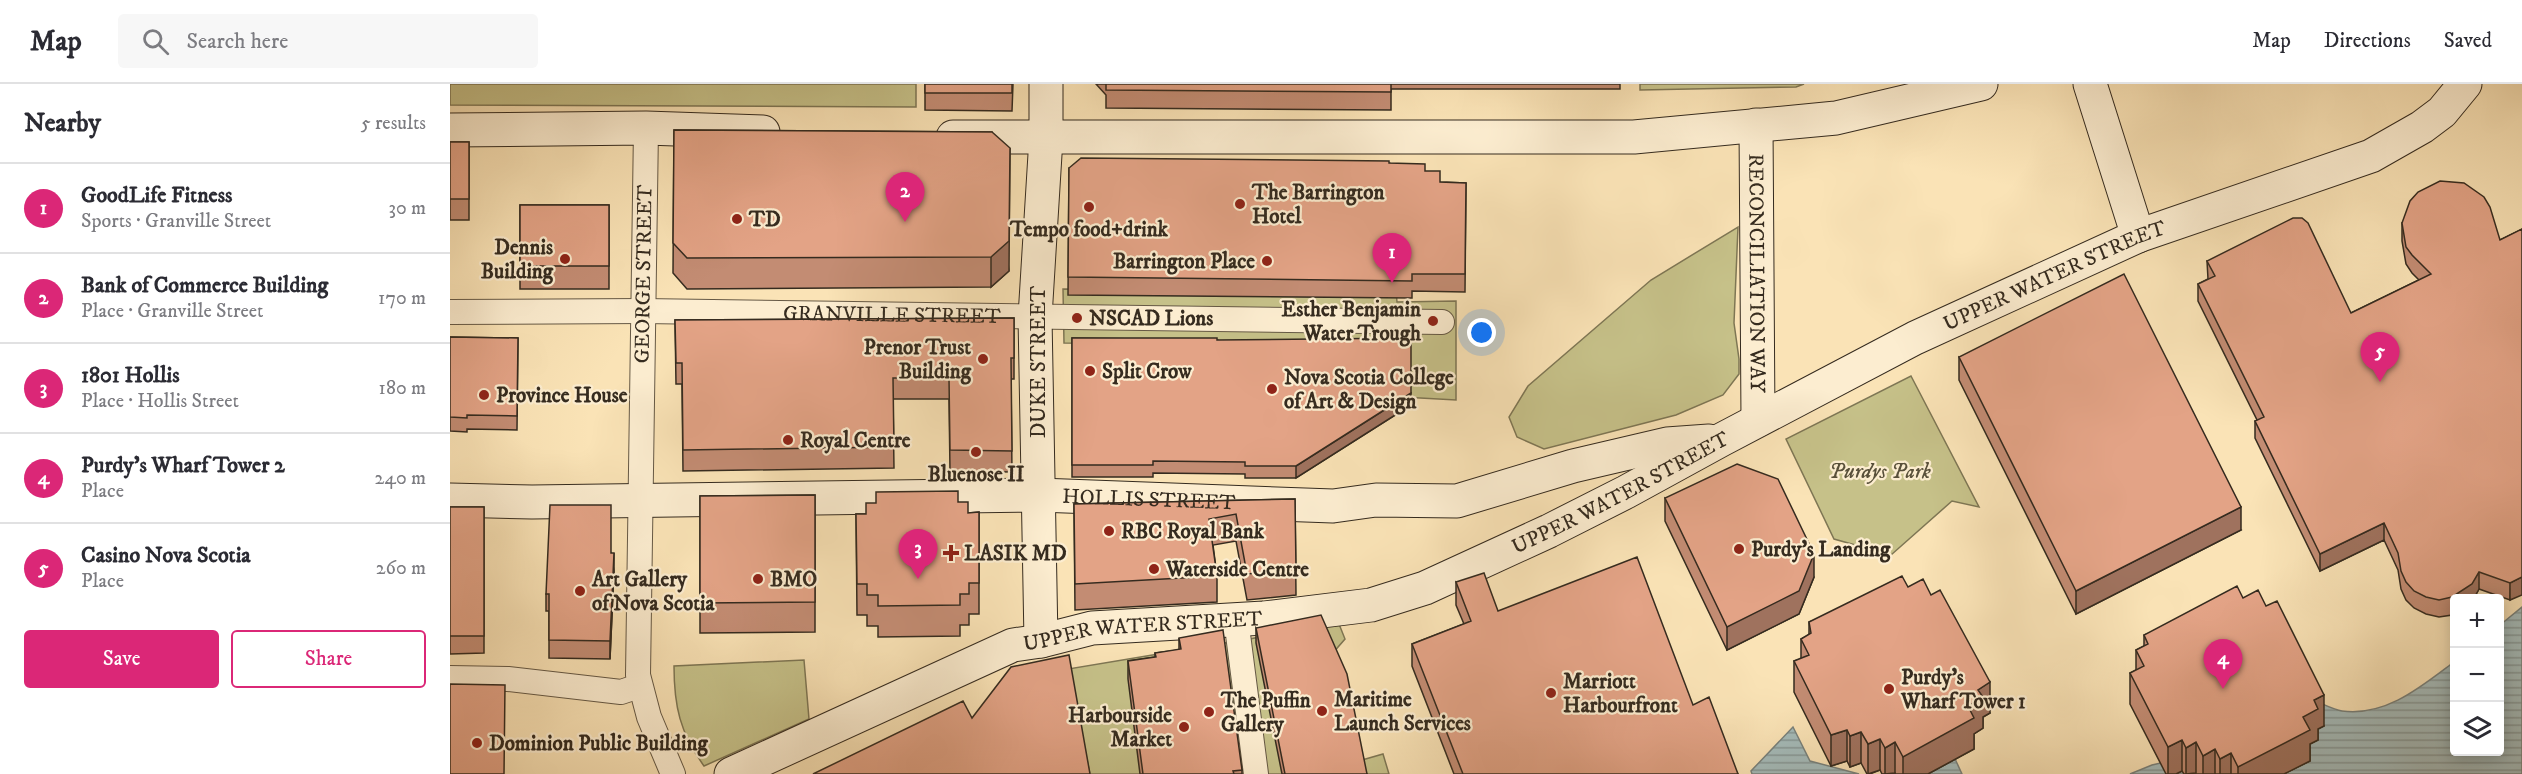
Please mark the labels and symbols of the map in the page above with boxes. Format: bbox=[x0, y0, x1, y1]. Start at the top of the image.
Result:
street label: RECONCILIATION WAY bbox=[1742, 153, 1770, 394]
pin: 2 bbox=[886, 172, 924, 222]
place label: The Barrington Hotel bbox=[1251, 180, 1385, 230]
street label: GEORGE STREET bbox=[629, 184, 659, 364]
marker: The Barrington Hotel bbox=[1233, 197, 1247, 211]
marker: Tempo food+drink bbox=[1082, 200, 1096, 214]
place label: TD bbox=[748, 207, 781, 233]
marker: TD bbox=[730, 212, 744, 226]
street label: UPPER WATER STREET bbox=[1939, 215, 2170, 337]
place label: Tempo food+drink bbox=[1009, 217, 1169, 243]
pin: 1 bbox=[1372, 234, 1412, 283]
place label: Dennis Building bbox=[481, 235, 554, 285]
place label: Barrington Place bbox=[1113, 249, 1255, 275]
marker: Dennis Building bbox=[558, 252, 572, 266]
marker: Barrington Place bbox=[1260, 254, 1274, 268]
street label: DUKE STREET bbox=[1026, 286, 1052, 438]
place label: Esther Benjamin Water Trough bbox=[1281, 297, 1422, 347]
street label: GRANVILLE STREET bbox=[783, 301, 1001, 330]
place label: NSCAD Lions bbox=[1089, 306, 1213, 332]
marker: NSCAD Lions bbox=[1070, 311, 1084, 325]
marker: Esther Benjamin Water Trough bbox=[1426, 314, 1440, 328]
your location bbox=[1467, 318, 1496, 347]
pin: 5 bbox=[2360, 332, 2400, 382]
place label: Prenor Trust Building bbox=[863, 335, 972, 385]
marker: Prenor Trust Building bbox=[976, 352, 990, 366]
place label: Split Crow bbox=[1102, 359, 1192, 385]
marker: Split Crow bbox=[1083, 364, 1097, 378]
place label: Nova Scotia College of Art & Design bbox=[1284, 365, 1454, 415]
marker: Nova Scotia College of Art & Design bbox=[1265, 382, 1279, 396]
place label: Province House bbox=[496, 383, 628, 409]
marker: Province House bbox=[477, 388, 491, 402]
street label: UPPER WATER STREET bbox=[1508, 426, 1734, 560]
place label: Royal Centre bbox=[800, 428, 911, 454]
marker: Royal Centre bbox=[781, 433, 795, 447]
marker: Bluenose II bbox=[969, 445, 983, 459]
park label: Purdys Park bbox=[1829, 459, 1931, 485]
place label: Bluenose II bbox=[928, 462, 1025, 488]
street label: HOLLIS STREET bbox=[1062, 484, 1236, 516]
place label: RBC Royal Bank bbox=[1121, 519, 1265, 545]
marker: RBC Royal Bank bbox=[1102, 524, 1116, 538]
pin: 3 bbox=[898, 530, 938, 579]
place label: Purdy's Landing bbox=[1751, 537, 1891, 563]
place label: LASIK MD bbox=[964, 541, 1067, 567]
marker: Purdy's Landing bbox=[1732, 542, 1746, 556]
marker: LASIK MD bbox=[942, 544, 960, 562]
place label: Waterside Centre bbox=[1165, 557, 1309, 583]
marker: Waterside Centre bbox=[1147, 562, 1161, 576]
place label: Art Gallery of Nova Scotia bbox=[591, 567, 715, 617]
place label: BMO bbox=[770, 567, 817, 593]
marker: BMO bbox=[751, 572, 765, 586]
marker: Art Gallery of Nova Scotia bbox=[573, 584, 587, 598]
street label: UPPER WATER STREET bbox=[1021, 606, 1263, 657]
pin: 4 bbox=[2204, 640, 2242, 689]
place label: Purdy's Wharf Tower 1 bbox=[1900, 665, 2026, 715]
place label: Marriott Harbourfront bbox=[1563, 669, 1678, 719]
marker: Purdy's Wharf Tower 1 bbox=[1882, 682, 1896, 696]
marker: Marriott Harbourfront bbox=[1544, 686, 1558, 700]
place label: Maritime Launch Services bbox=[1334, 687, 1471, 737]
place label: The Puffin Gallery bbox=[1220, 688, 1312, 738]
place label: Harbourside Market bbox=[1068, 703, 1172, 753]
marker: Maritime Launch Services bbox=[1315, 704, 1329, 718]
marker: The Puffin Gallery bbox=[1202, 705, 1216, 719]
marker: Harbourside Market bbox=[1177, 720, 1191, 734]
place label: Dominion Public Building bbox=[489, 731, 708, 757]
marker: Dominion Public Building bbox=[470, 736, 484, 750]

